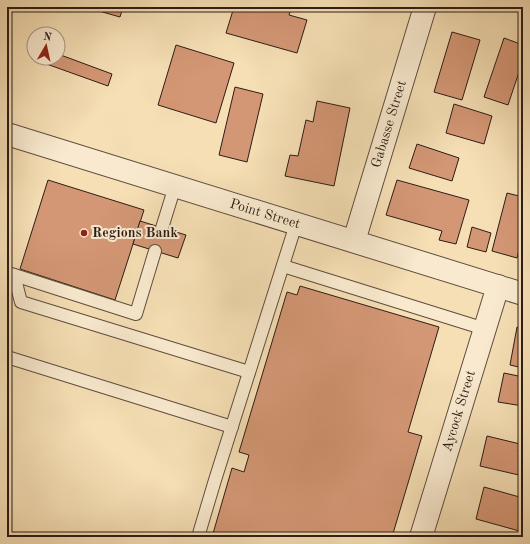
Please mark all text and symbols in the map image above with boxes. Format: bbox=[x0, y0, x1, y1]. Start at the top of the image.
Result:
north arrow bbox=[26, 26, 66, 66]
text: N bbox=[42, 32, 53, 44]
street label: Gabasse Street bbox=[369, 78, 409, 169]
street label: Point Street bbox=[228, 197, 302, 231]
place label: Regions Bank bbox=[92, 226, 178, 240]
marker: Regions Bank bbox=[79, 228, 89, 238]
street label: Aycock Street bbox=[440, 369, 478, 453]

